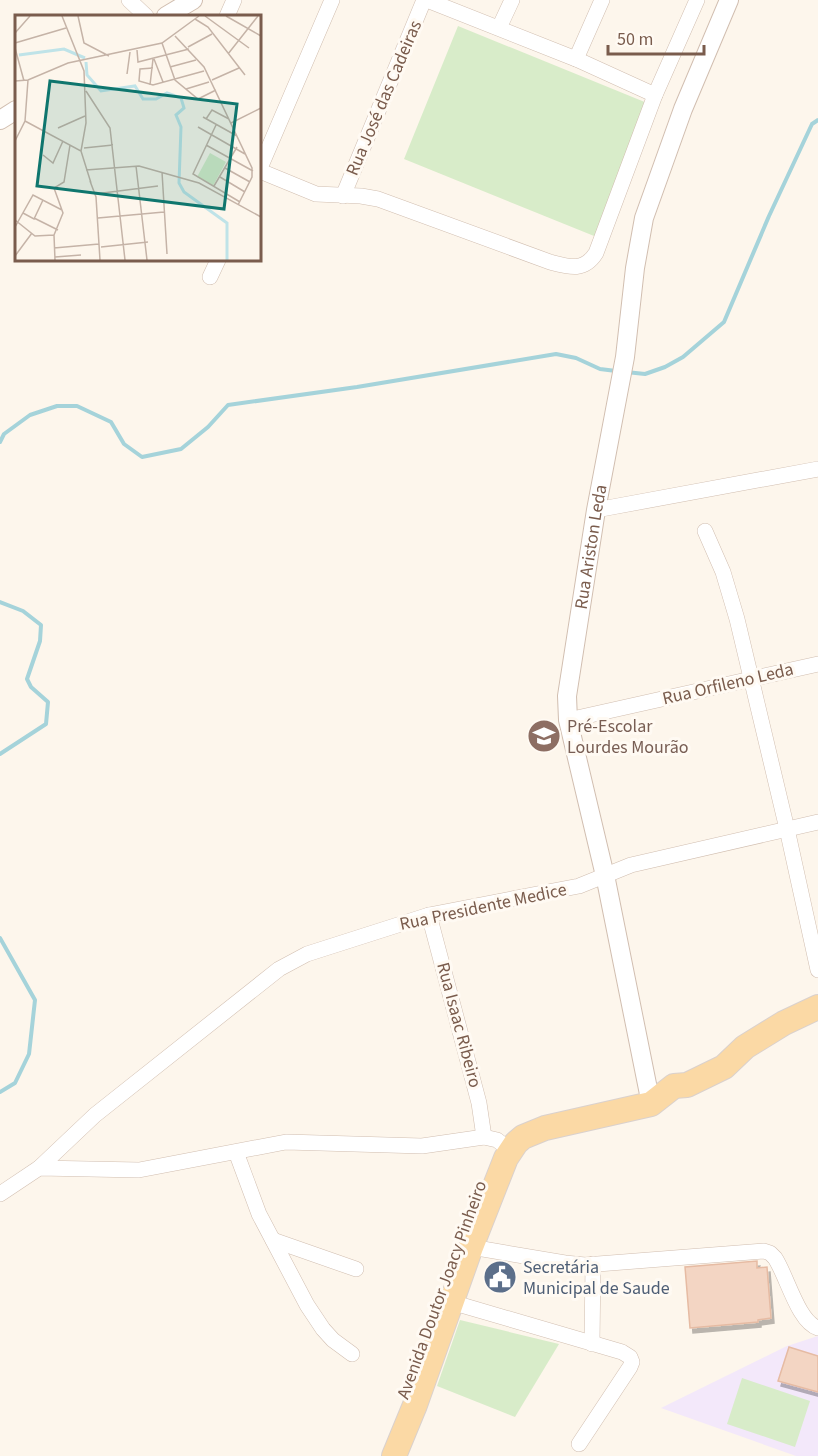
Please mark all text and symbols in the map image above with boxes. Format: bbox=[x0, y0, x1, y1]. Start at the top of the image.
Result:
inset map bbox=[15, 15, 261, 261]
street label: Rua José das Cadeiras bbox=[340, 17, 428, 179]
scale bar bbox=[608, 18, 704, 56]
text: 50 m bbox=[617, 27, 653, 52]
street label: Rua Ariston Leda bbox=[568, 482, 613, 611]
street label: Rua Orfileno Leda bbox=[660, 657, 796, 711]
place label: Pré-Escolar Lourdes Mourão bbox=[567, 714, 689, 760]
school or university icon: Pré-Escolar Lourdes Mourão bbox=[526, 718, 562, 754]
street label: Rua Presidente Medice bbox=[397, 877, 569, 937]
street label: Rua Isaac Ribeiro bbox=[430, 960, 488, 1090]
street label: Avenida Doutor Joacy Pinheiro bbox=[391, 1177, 493, 1403]
place label: Secretária Municipal de Saude bbox=[523, 1255, 670, 1301]
public building icon: Secretária Municipal de Saude bbox=[482, 1259, 518, 1295]

